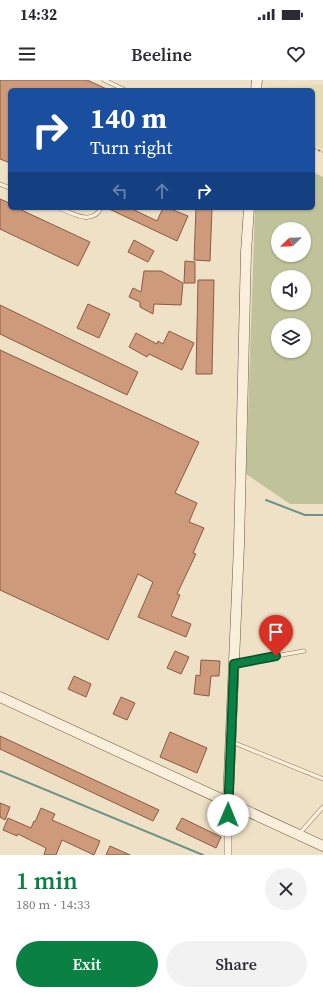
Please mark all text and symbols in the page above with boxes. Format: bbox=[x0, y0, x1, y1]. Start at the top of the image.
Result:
text: 14:32 bbox=[20, 4, 57, 25]
text: Beeline bbox=[131, 42, 192, 67]
icon: menu bbox=[16, 43, 38, 65]
icon: heart bbox=[285, 43, 307, 65]
text: 140 m bbox=[90, 99, 167, 137]
icon: right bbox=[24, 104, 76, 156]
text: Turn right bbox=[90, 135, 172, 160]
icon: left bbox=[109, 180, 131, 202]
icon: ahead bbox=[151, 180, 173, 202]
icon: right bbox=[193, 180, 215, 202]
north arrow bbox=[271, 222, 311, 262]
map controls bbox=[271, 222, 311, 358]
button: sound bbox=[271, 270, 311, 310]
button: layers bbox=[271, 318, 311, 358]
pin bbox=[259, 615, 293, 656]
icon: arrive bbox=[265, 621, 287, 643]
position arrow bbox=[207, 794, 249, 836]
text: 1 min bbox=[16, 864, 78, 897]
button: close bbox=[265, 868, 307, 910]
text: 180 m · 14:33 bbox=[16, 896, 90, 913]
button: Exit bbox=[16, 941, 158, 987]
button: Share bbox=[166, 941, 307, 987]

